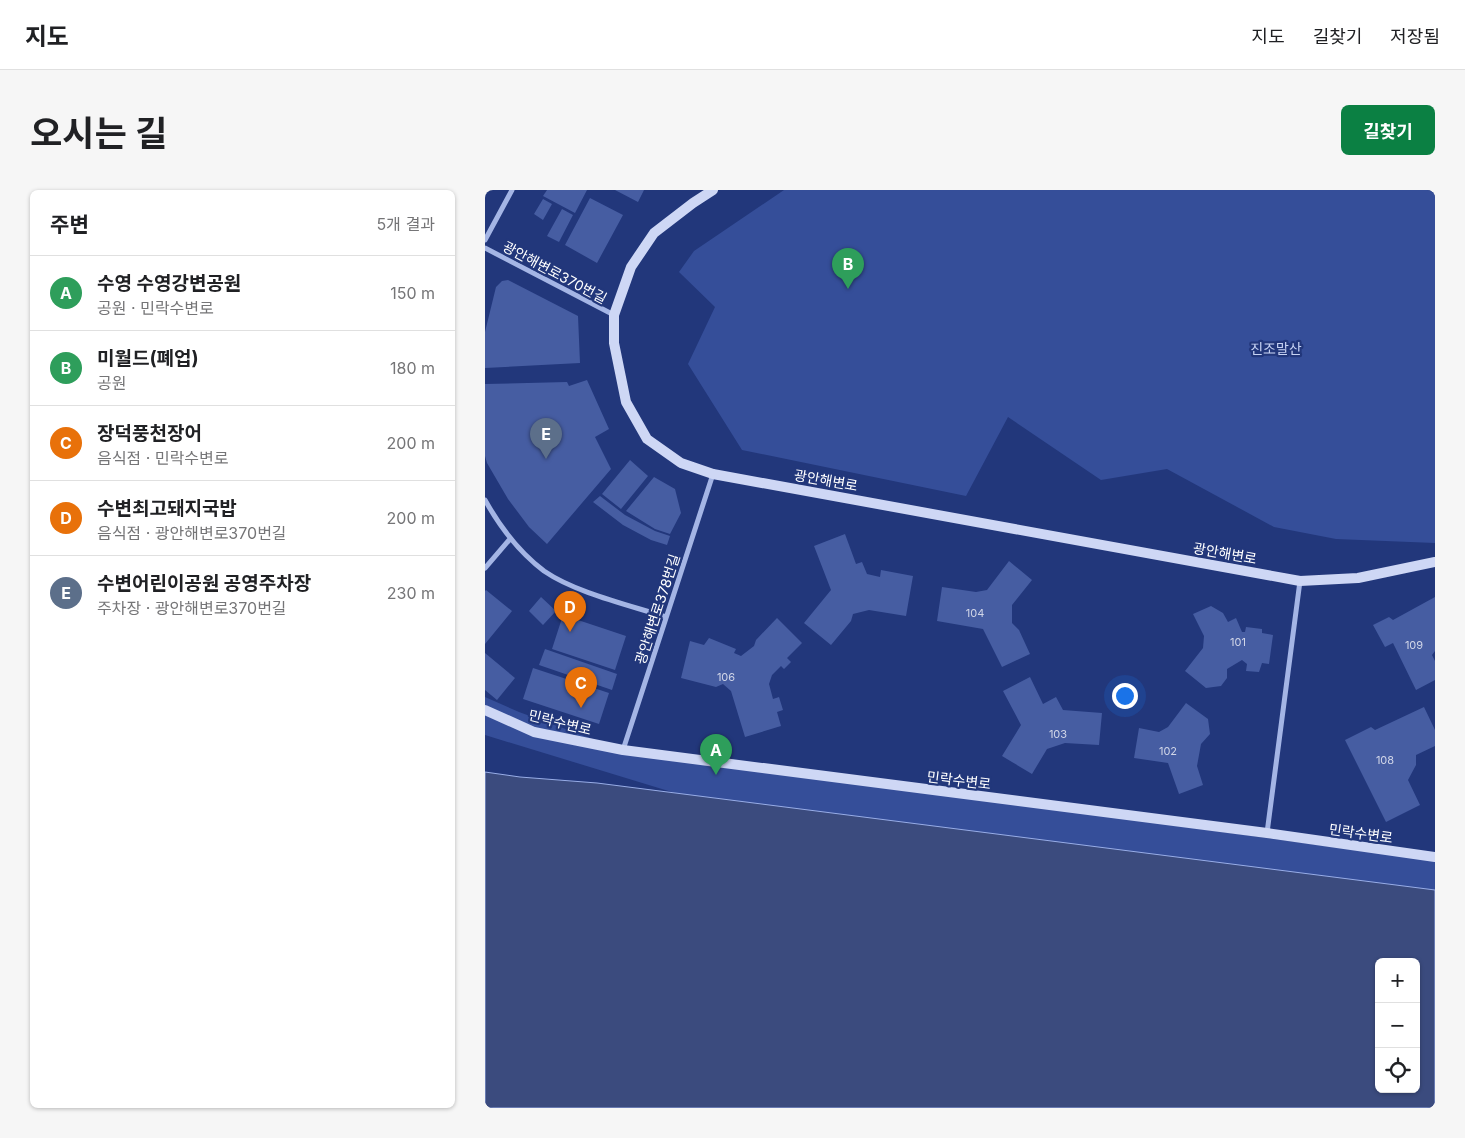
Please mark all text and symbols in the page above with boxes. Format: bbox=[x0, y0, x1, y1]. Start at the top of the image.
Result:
text: 지도 bbox=[25, 22, 69, 51]
text: 지도 bbox=[1252, 26, 1285, 47]
text: 길찾기 bbox=[1313, 26, 1362, 47]
text: 저장됨 bbox=[1390, 26, 1440, 47]
button: 길찾기 bbox=[1341, 105, 1435, 155]
text: 오시는 길 bbox=[30, 112, 167, 154]
text: 주변 bbox=[50, 212, 89, 237]
text: 5개 결과 bbox=[377, 214, 435, 234]
street label: 광안해변로370번길 bbox=[500, 237, 610, 307]
pin: B bbox=[832, 248, 864, 289]
text: 수영 수영강변공원 bbox=[97, 272, 241, 295]
text: A bbox=[60, 283, 72, 303]
text: 150 m bbox=[390, 283, 435, 303]
text: 공원 · 민락수변로 bbox=[97, 298, 214, 318]
park label: 진조말산 bbox=[1250, 340, 1302, 357]
text: 미월드(폐업) bbox=[97, 347, 199, 370]
text: B bbox=[61, 358, 71, 378]
text: 180 m bbox=[390, 358, 435, 378]
text: 공원 bbox=[97, 373, 126, 393]
pin: E bbox=[530, 418, 562, 459]
text: 장덕풍천장어 bbox=[97, 422, 202, 445]
text: C bbox=[60, 433, 72, 453]
text: 200 m bbox=[387, 433, 435, 453]
text: 음식점 · 민락수변로 bbox=[97, 448, 228, 468]
street label: 광안해변로 bbox=[793, 466, 859, 494]
text: 수변최고돼지국밥 bbox=[97, 497, 237, 520]
text: D bbox=[60, 508, 72, 528]
text: 200 m bbox=[387, 508, 435, 528]
text: 음식점 · 광안해변로370번길 bbox=[97, 523, 287, 543]
street label: 광안해변로 bbox=[1192, 539, 1258, 567]
street label: 광안해변로378번길 bbox=[631, 552, 683, 666]
text: 수변어린이공원 공영주차장 bbox=[97, 572, 311, 595]
text: E bbox=[61, 583, 71, 603]
text: 230 m bbox=[387, 583, 435, 603]
pin: D bbox=[554, 591, 586, 632]
text: 주차장 · 광안해변로370번길 bbox=[97, 598, 287, 618]
house number: 104 bbox=[966, 606, 984, 620]
house number: 101 bbox=[1230, 635, 1246, 649]
house number: 109 bbox=[1405, 638, 1423, 652]
pin: C bbox=[565, 667, 597, 708]
house number: 106 bbox=[717, 670, 735, 684]
your location bbox=[1112, 683, 1138, 709]
street label: 민락수변로 bbox=[527, 706, 593, 738]
house number: 103 bbox=[1049, 727, 1067, 741]
pin: A bbox=[700, 734, 732, 775]
house number: 102 bbox=[1159, 744, 1177, 758]
house number: 108 bbox=[1376, 753, 1394, 767]
street label: 민락수변로 bbox=[926, 768, 992, 792]
street label: 민락수변로 bbox=[1328, 820, 1394, 846]
map controls bbox=[1375, 958, 1420, 1093]
button: + bbox=[1375, 958, 1420, 1003]
button: − bbox=[1375, 1003, 1420, 1048]
button: locate bbox=[1375, 1048, 1420, 1093]

